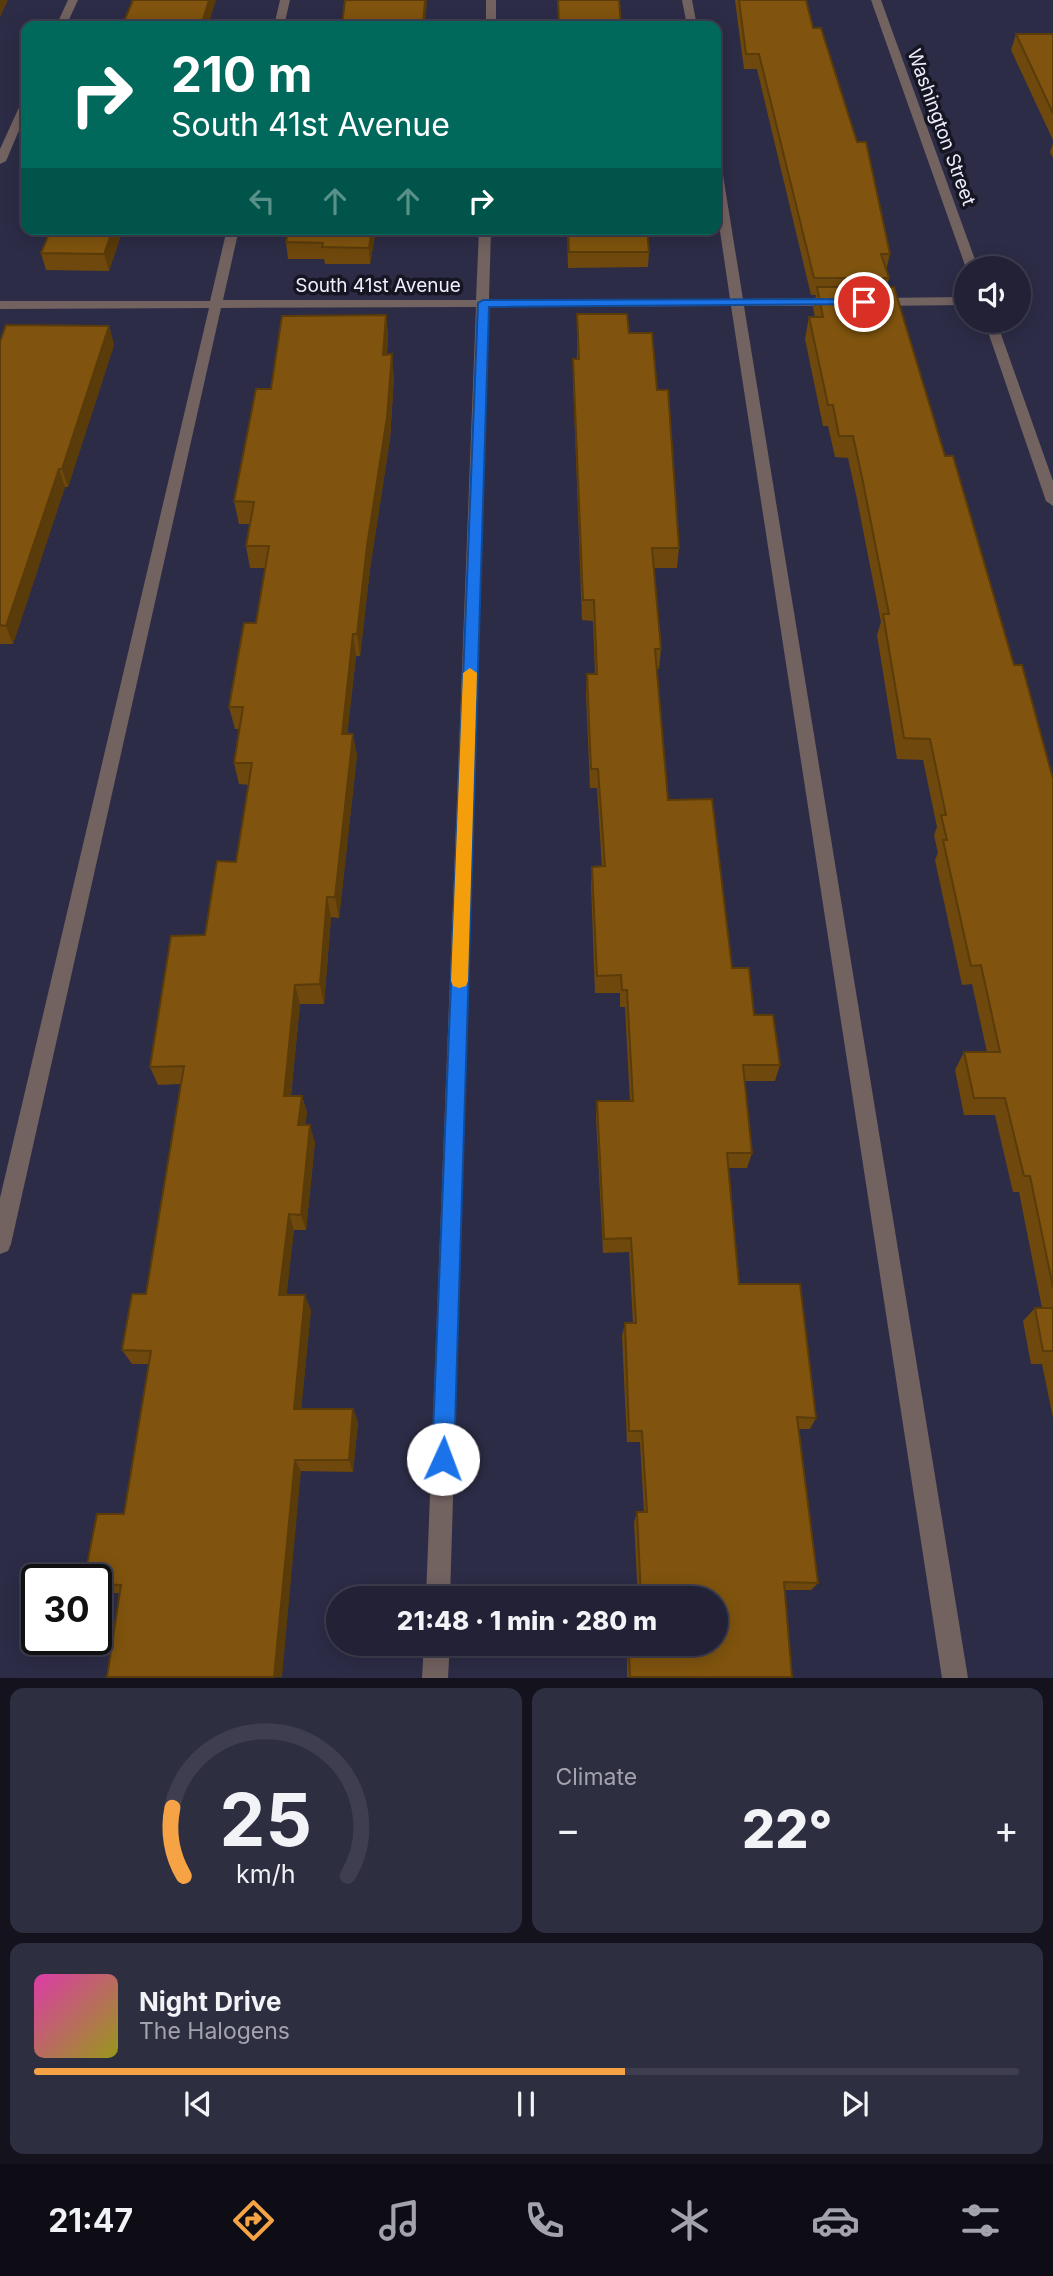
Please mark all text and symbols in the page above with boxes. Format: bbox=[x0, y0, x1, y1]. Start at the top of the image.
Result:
text: 210 m bbox=[171, 45, 312, 104]
street label: Washington Street bbox=[903, 46, 981, 209]
icon: right bbox=[56, 49, 147, 140]
text: South 41st Avenue bbox=[171, 105, 450, 144]
icon: left bbox=[243, 182, 281, 220]
icon: ahead bbox=[316, 182, 354, 220]
icon: ahead bbox=[389, 182, 427, 220]
icon: right bbox=[462, 182, 500, 220]
map controls bbox=[954, 256, 1031, 333]
button: sound bbox=[954, 256, 1031, 333]
pin bbox=[834, 272, 894, 332]
street label: South 41st Avenue bbox=[295, 274, 461, 297]
icon: arrive bbox=[845, 283, 883, 321]
position arrow bbox=[406, 1422, 480, 1496]
speed limit sign: 30 bbox=[21, 1564, 112, 1655]
text: 21:48 · 1 min · 280 m bbox=[397, 1605, 657, 1636]
text: Climate bbox=[556, 1763, 637, 1791]
text: 25 bbox=[220, 1776, 312, 1865]
text: 22° bbox=[742, 1798, 832, 1861]
text: − bbox=[556, 1806, 581, 1852]
text: + bbox=[994, 1806, 1019, 1852]
text: km/h bbox=[236, 1859, 295, 1889]
text: Night Drive bbox=[139, 1986, 281, 2017]
text: The Halogens bbox=[139, 2017, 290, 2045]
icon: previous bbox=[179, 2085, 217, 2123]
icon: pause bbox=[507, 2085, 545, 2123]
icon: next bbox=[836, 2085, 874, 2123]
icon: directions bbox=[229, 2196, 278, 2245]
icon: music bbox=[375, 2196, 424, 2245]
icon: phone bbox=[520, 2196, 569, 2245]
icon: climate bbox=[665, 2196, 714, 2245]
icon: car bbox=[811, 2196, 860, 2245]
icon: filters bbox=[956, 2196, 1005, 2245]
text: 21:47 bbox=[48, 2201, 133, 2240]

